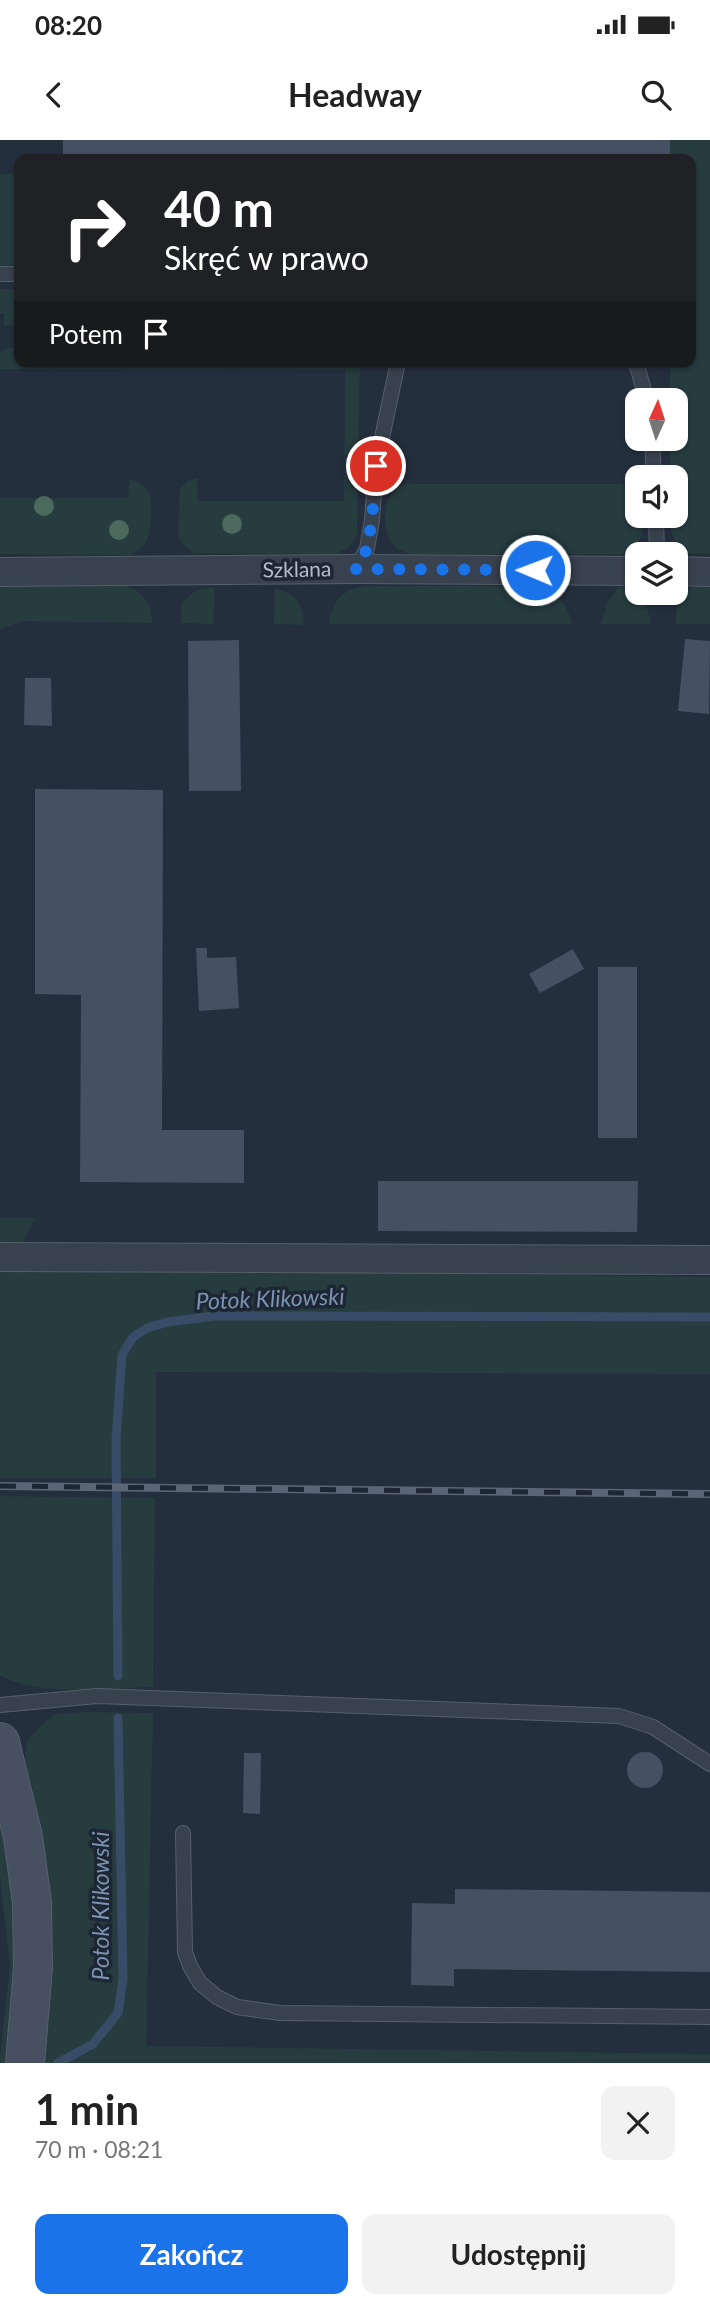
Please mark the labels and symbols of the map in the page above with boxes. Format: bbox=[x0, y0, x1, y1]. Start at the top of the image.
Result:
north arrow bbox=[625, 388, 688, 452]
pin bbox=[346, 436, 406, 496]
position arrow bbox=[498, 533, 572, 607]
street label: Szklana bbox=[262, 555, 332, 582]
water label: Potok Klikowski bbox=[195, 1281, 345, 1315]
water label: Potok Klikowski bbox=[86, 1832, 114, 1980]

